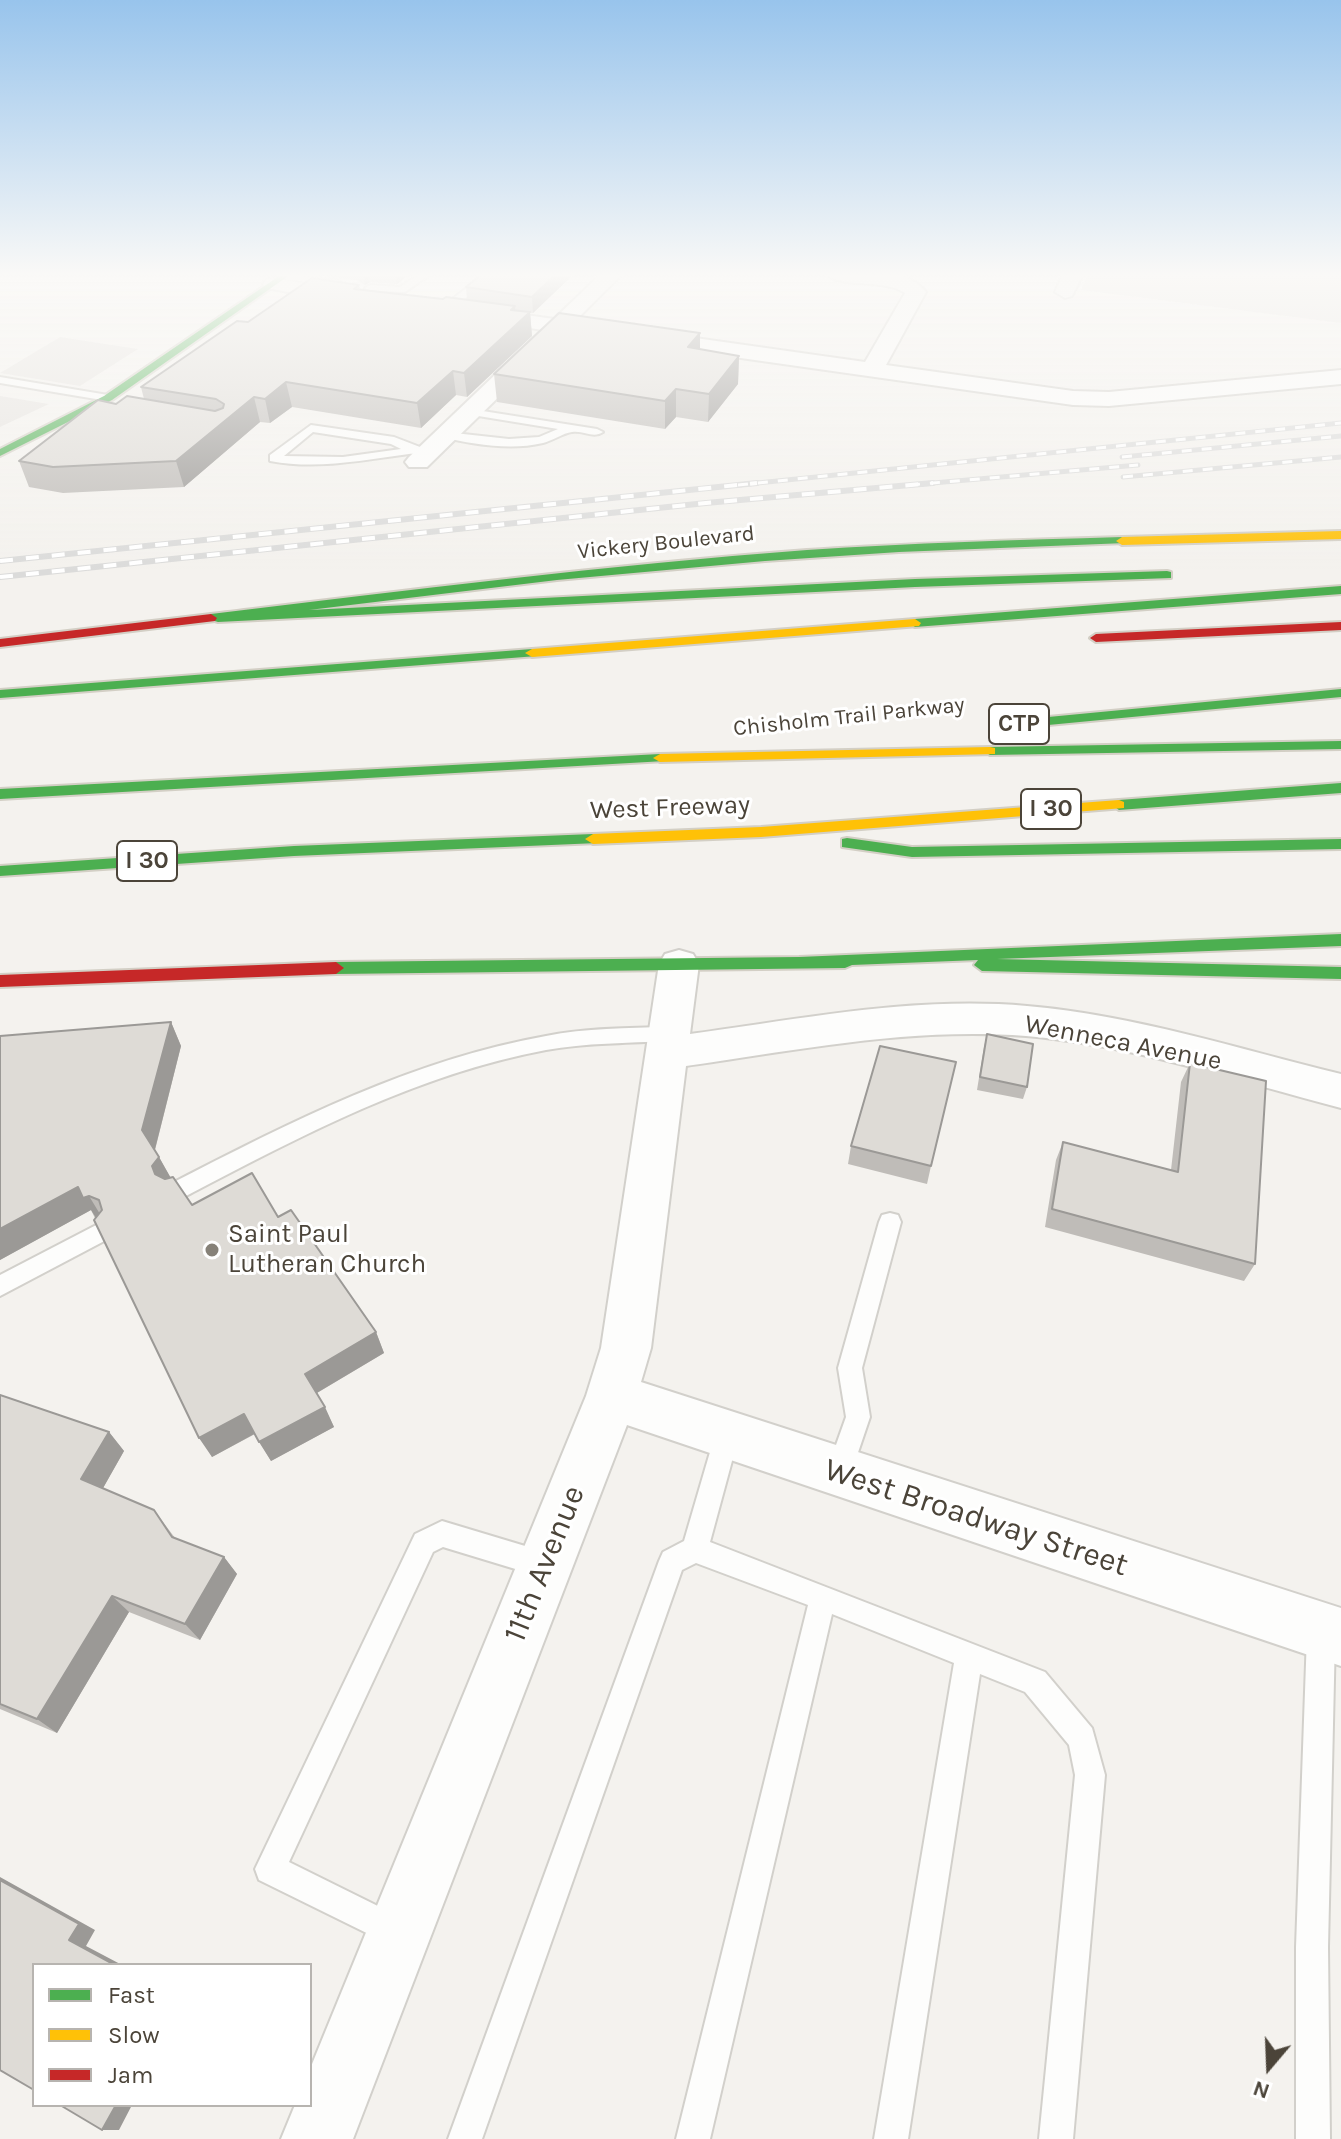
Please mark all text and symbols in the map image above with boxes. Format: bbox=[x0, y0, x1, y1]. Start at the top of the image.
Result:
street label: Vickery Boulevard bbox=[576, 521, 756, 565]
street label: Chisholm Trail Parkway bbox=[732, 692, 966, 742]
road number: CTP bbox=[989, 704, 1049, 744]
road number: I 30 bbox=[1021, 789, 1081, 829]
street label: West Freeway bbox=[589, 790, 751, 826]
road number: I 30 bbox=[117, 841, 177, 881]
street label: Wenneca Avenue bbox=[1022, 1009, 1224, 1077]
place label: Saint Paul Lutheran Church bbox=[228, 1219, 426, 1280]
marker: Saint Paul Lutheran Church bbox=[203, 1241, 221, 1259]
street label: West Broadway Street bbox=[819, 1451, 1133, 1585]
street label: 11th Avenue bbox=[496, 1480, 594, 1648]
legend bbox=[32, 1963, 312, 2107]
text: Fast bbox=[108, 1981, 155, 2009]
text: Slow bbox=[108, 2021, 160, 2049]
north arrow bbox=[1229, 2027, 1309, 2107]
text: Jam bbox=[108, 2061, 153, 2089]
text: N bbox=[1249, 2075, 1273, 2105]

